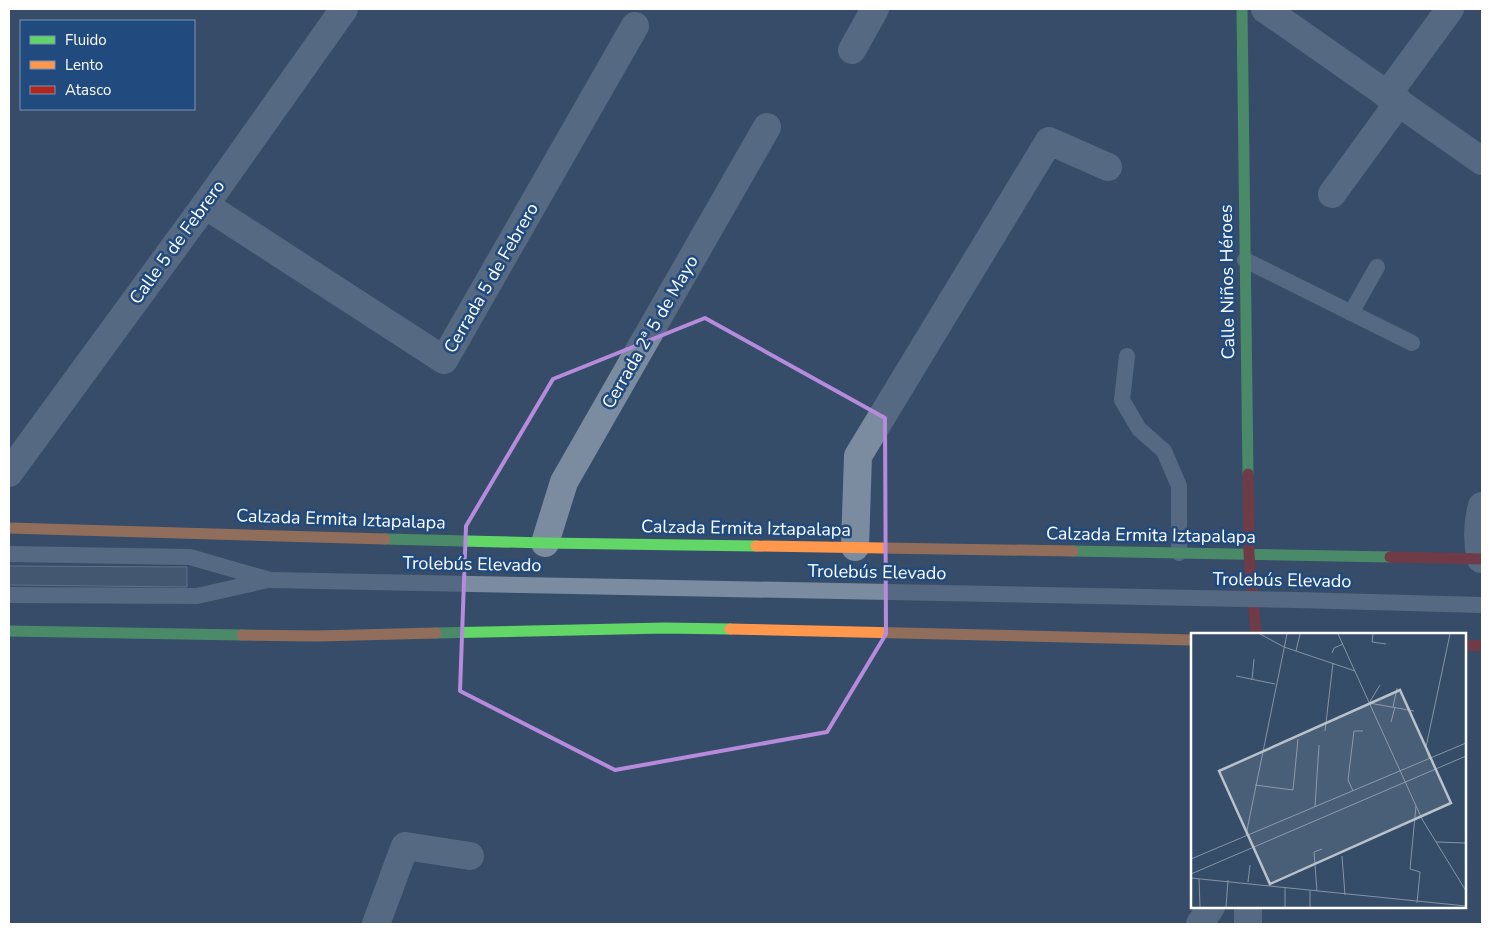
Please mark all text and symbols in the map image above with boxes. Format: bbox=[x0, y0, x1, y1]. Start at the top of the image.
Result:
legend bbox=[20, 20, 195, 110]
text: Fluido bbox=[65, 30, 107, 50]
text: Lento bbox=[65, 55, 103, 75]
text: Atasco bbox=[65, 80, 111, 100]
street label: Calle 5 de Febrero bbox=[124, 175, 230, 309]
street label: Cerrada 5 de Febrero bbox=[438, 198, 544, 358]
street label: Calle Niños Héroes bbox=[1214, 204, 1240, 360]
street label: Cerrada 2ª 5 de Mayo bbox=[596, 251, 704, 413]
street label: Calzada Ermita Iztapalapa bbox=[236, 503, 446, 535]
street label: Calzada Ermita Iztapalapa bbox=[641, 514, 851, 542]
street label: Calzada Ermita Iztapalapa bbox=[1046, 521, 1256, 549]
street label: Trolebús Elevado bbox=[402, 551, 542, 577]
street label: Trolebús Elevado bbox=[807, 559, 947, 585]
street label: Trolebús Elevado bbox=[1212, 567, 1352, 593]
inset map bbox=[1191, 633, 1466, 908]

